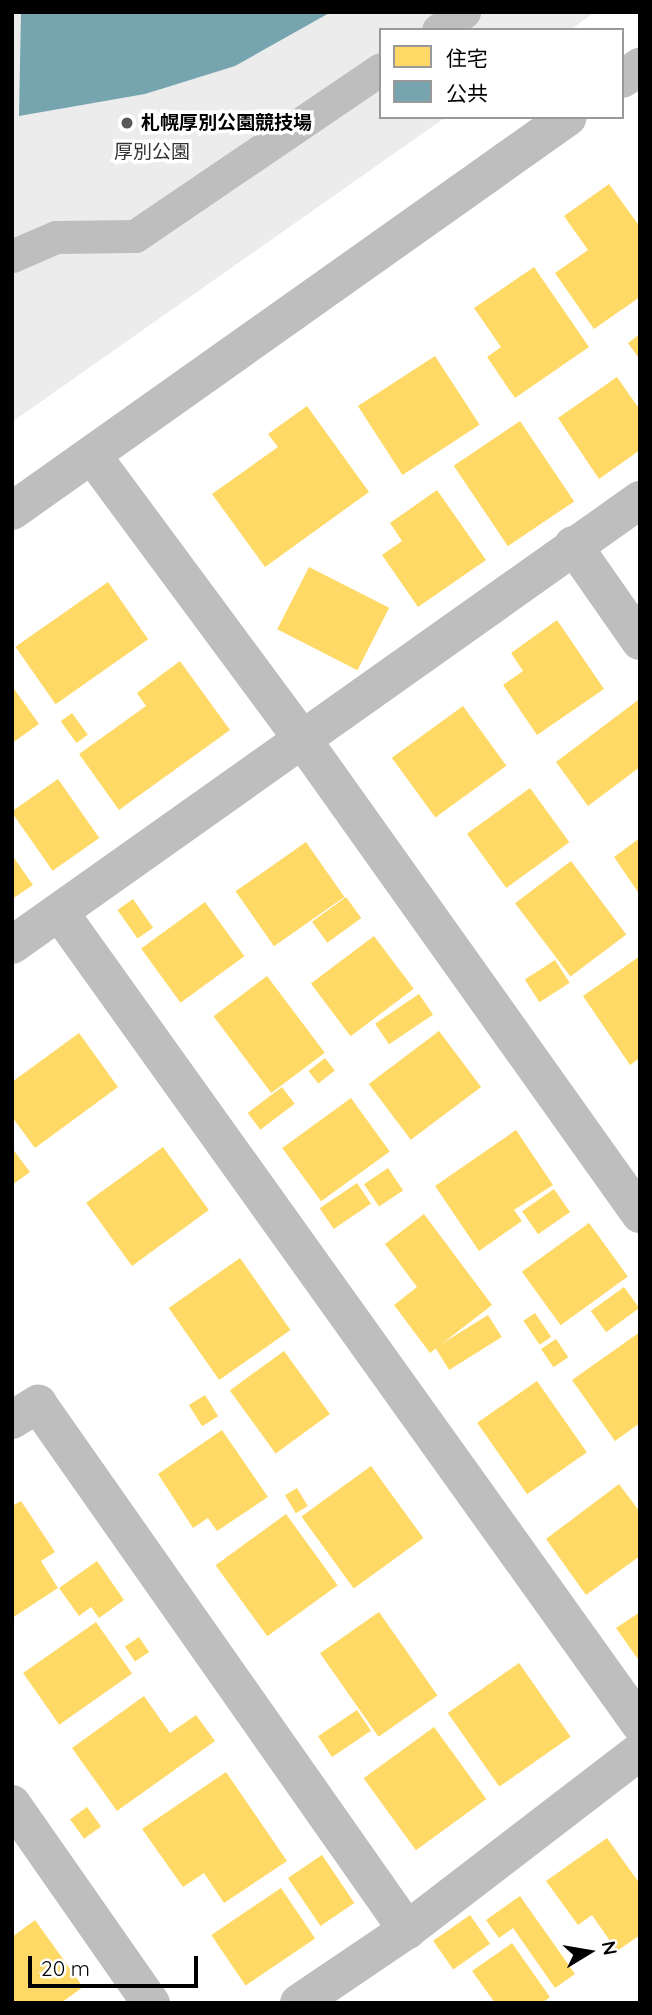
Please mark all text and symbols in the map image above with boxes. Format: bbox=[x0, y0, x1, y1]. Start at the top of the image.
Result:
legend bbox=[379, 28, 624, 119]
text: 住宅 bbox=[446, 45, 488, 71]
text: 公共 bbox=[446, 80, 488, 106]
place label: 札幌厚別公園競技場 bbox=[141, 112, 312, 134]
marker: 札幌厚別公園競技場 bbox=[119, 115, 135, 131]
park label: 厚別公園 bbox=[114, 141, 190, 163]
north arrow bbox=[554, 1917, 624, 1987]
text: N bbox=[597, 1939, 623, 1957]
scale bar bbox=[32, 1941, 201, 1985]
text: 20 m bbox=[41, 1955, 90, 1981]

